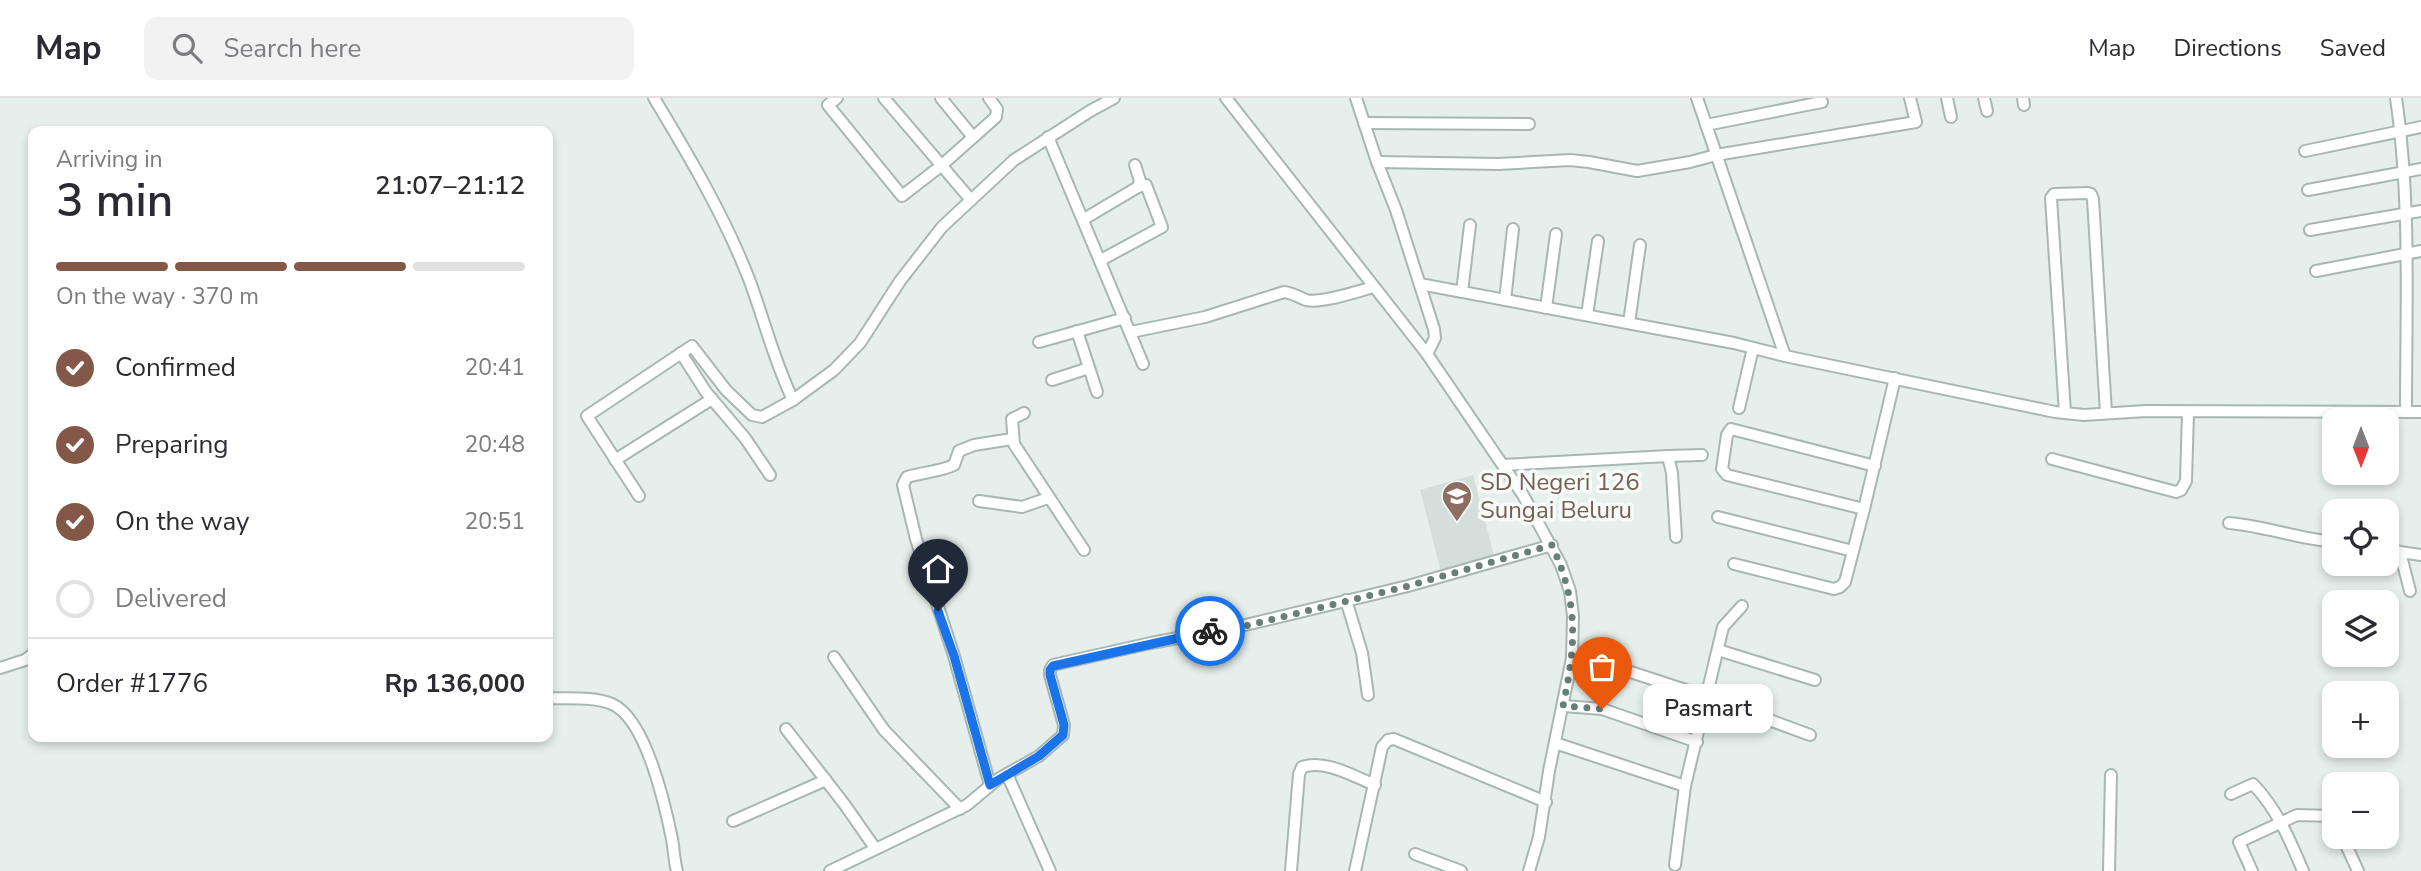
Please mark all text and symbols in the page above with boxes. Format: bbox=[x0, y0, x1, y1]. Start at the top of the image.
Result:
search box bbox=[144, 17, 634, 80]
text: Map bbox=[35, 26, 102, 71]
icon: search bbox=[168, 29, 206, 67]
text: Search here bbox=[224, 31, 361, 66]
text: Map bbox=[2088, 32, 2135, 64]
text: Directions bbox=[2173, 32, 2282, 64]
text: Saved bbox=[2320, 32, 2386, 64]
text: Arriving in bbox=[56, 144, 163, 175]
text: 21:07–21:12 bbox=[375, 168, 525, 203]
text: 3 min bbox=[56, 169, 173, 232]
text: On the way · 370 m bbox=[56, 281, 259, 312]
icon: check bbox=[56, 349, 94, 387]
text: Confirmed bbox=[115, 350, 236, 385]
text: 20:41 bbox=[465, 352, 525, 383]
north arrow bbox=[2322, 408, 2399, 485]
map controls bbox=[2322, 408, 2399, 849]
icon: check bbox=[56, 426, 94, 464]
text: Preparing bbox=[115, 427, 228, 462]
text: 20:48 bbox=[465, 429, 525, 460]
place label: SD Negeri 126 Sungai Beluru bbox=[1480, 466, 1640, 526]
school or university icon: SD Negeri 126 Sungai Beluru bbox=[1440, 479, 1474, 523]
button: locate bbox=[2322, 499, 2399, 576]
icon: check bbox=[56, 503, 94, 541]
text: On the way bbox=[115, 504, 249, 539]
text: 20:51 bbox=[465, 506, 525, 537]
pin bbox=[908, 539, 968, 611]
icon: home bbox=[919, 550, 957, 588]
text: Delivered bbox=[115, 581, 227, 616]
button: layers bbox=[2322, 590, 2399, 667]
courier bbox=[1175, 596, 1245, 666]
icon: bike bbox=[1191, 612, 1229, 650]
pin bbox=[1572, 637, 1632, 709]
icon: bag bbox=[1583, 648, 1621, 686]
text: Order #1776 bbox=[56, 666, 208, 701]
text: Rp 136,000 bbox=[384, 666, 525, 701]
button: + bbox=[2322, 681, 2399, 758]
callout: Pasmart bbox=[1644, 684, 1774, 734]
text: Pasmart bbox=[1664, 693, 1752, 724]
button: − bbox=[2322, 772, 2399, 849]

